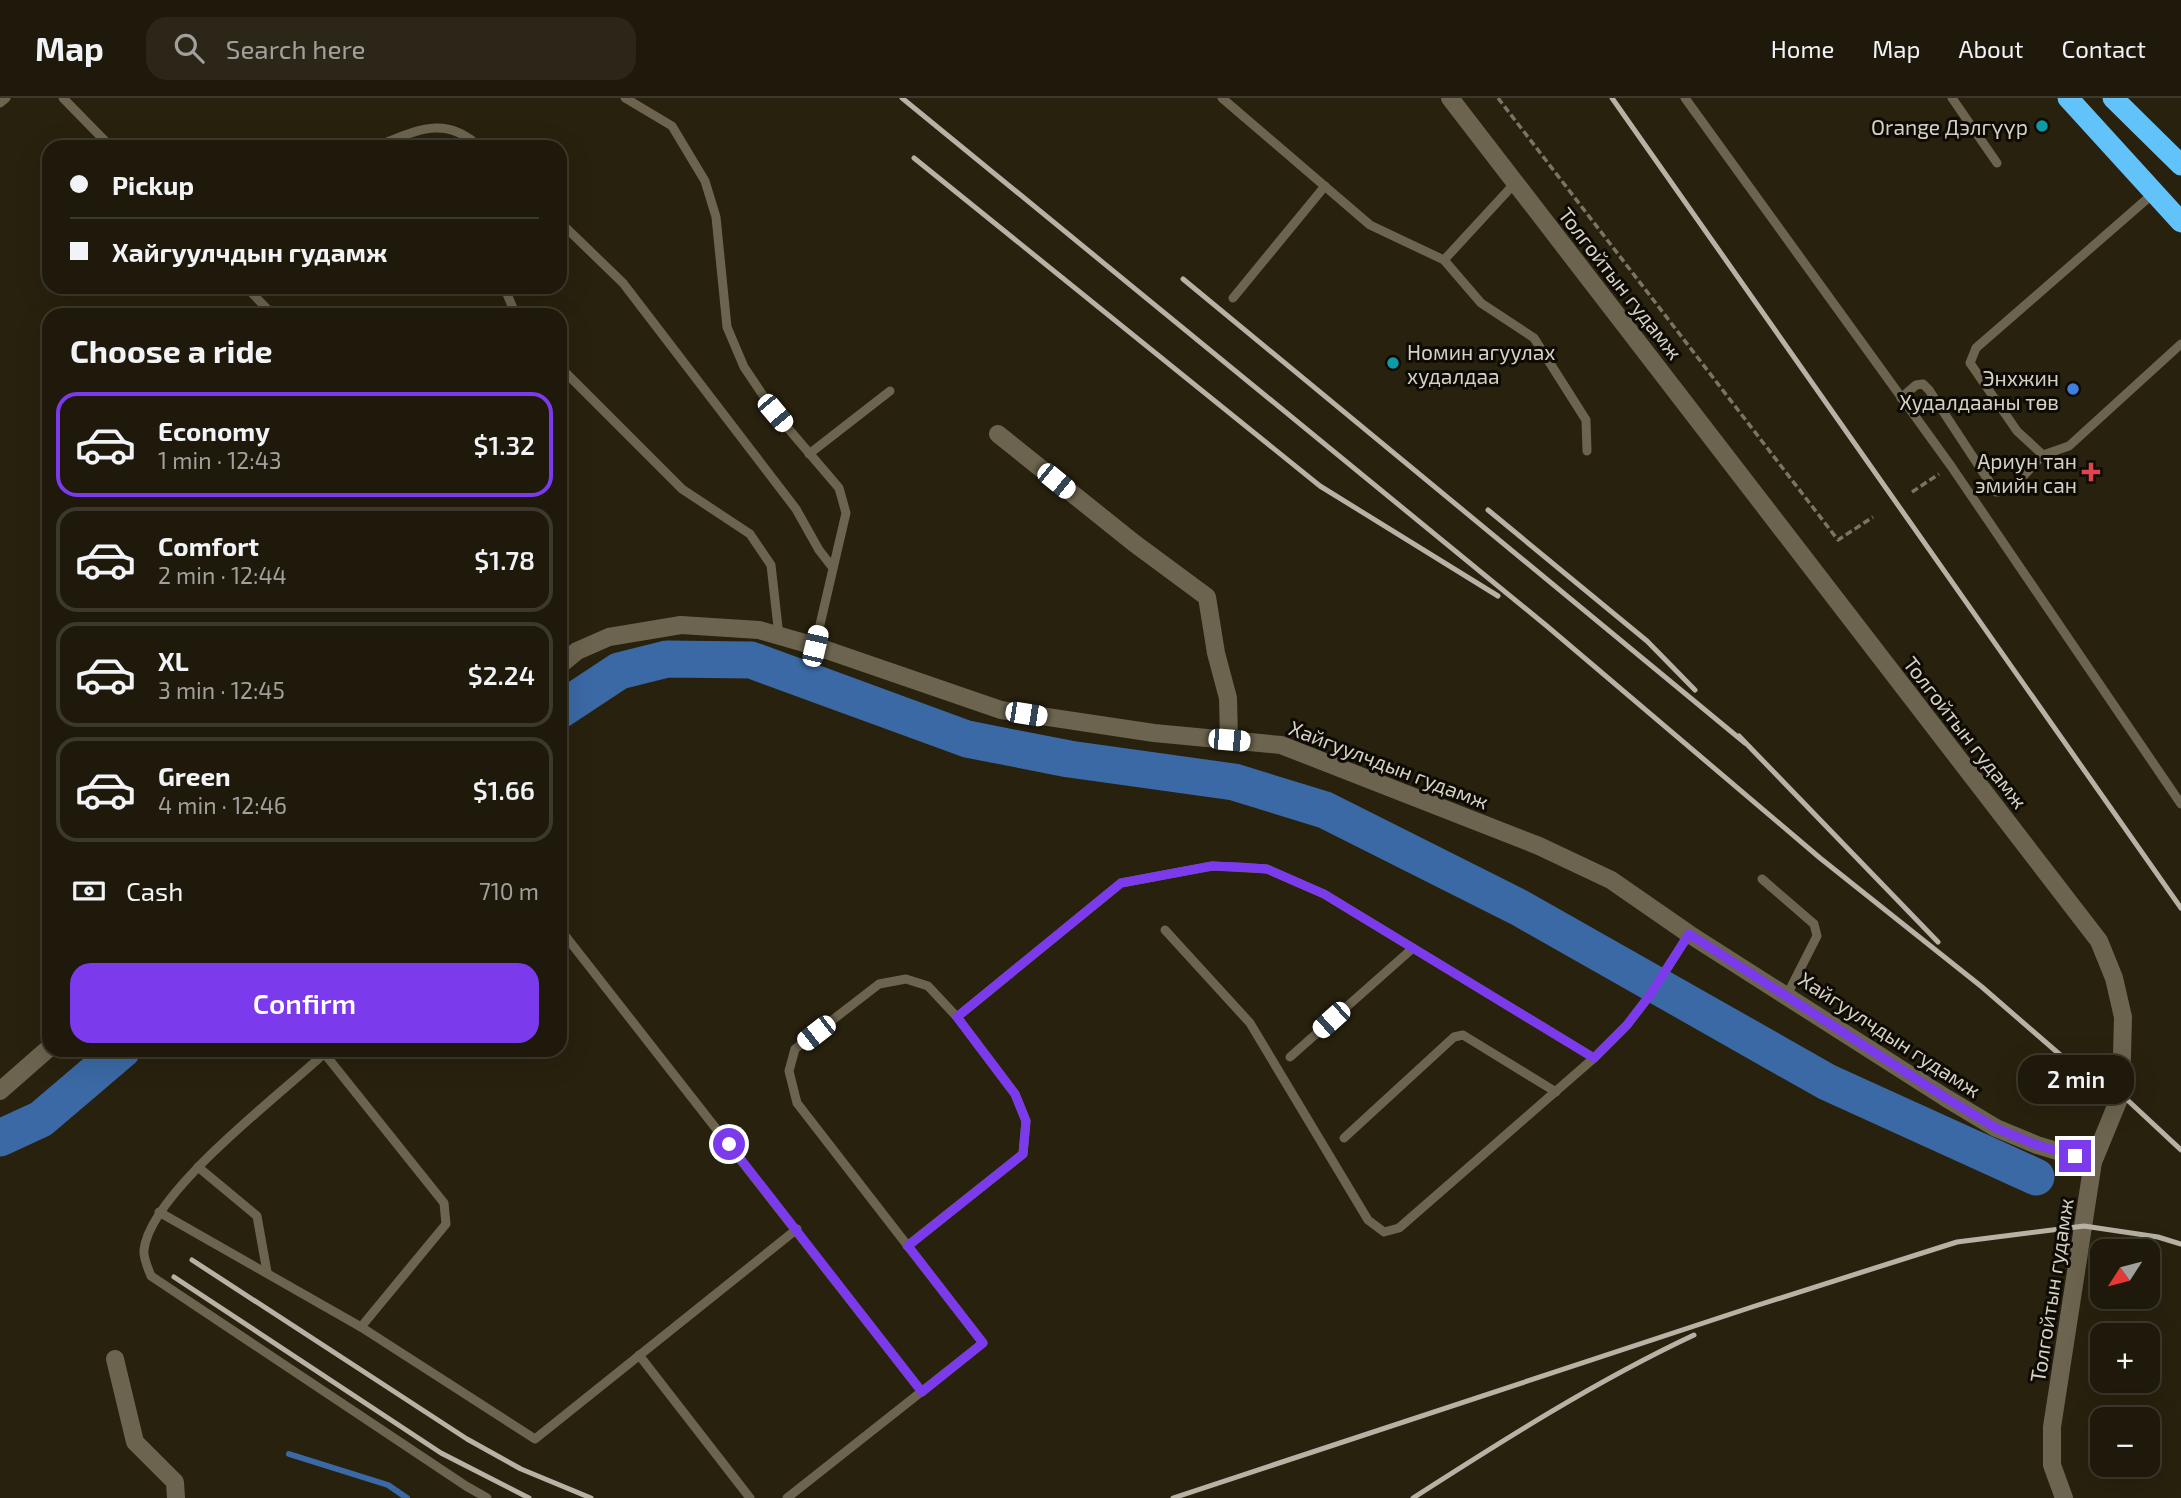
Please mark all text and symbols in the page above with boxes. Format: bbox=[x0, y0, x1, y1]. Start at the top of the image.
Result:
search box bbox=[146, 17, 636, 80]
text: Map bbox=[35, 28, 104, 68]
icon: search bbox=[170, 29, 208, 67]
text: Search here bbox=[226, 33, 365, 64]
text: Home bbox=[1771, 34, 1834, 63]
text: Map bbox=[1872, 34, 1920, 63]
text: About bbox=[1958, 34, 2024, 63]
text: Contact bbox=[2062, 34, 2146, 63]
place label: Orange Дэлгүүр bbox=[1871, 114, 2028, 139]
marker: Orange Дэлгүүр bbox=[2034, 118, 2050, 134]
text: Pickup bbox=[112, 169, 194, 200]
street label: Толгойтын гудамж bbox=[1553, 202, 1688, 365]
text: Хайгуулчдын гудамж bbox=[112, 236, 387, 267]
text: Choose a ride bbox=[70, 331, 273, 369]
place label: Номин агуулах худалдаа bbox=[1407, 339, 1555, 389]
marker: Номин агуулах худалдаа bbox=[1385, 355, 1401, 371]
place label: Энхжин Худалдааны төв bbox=[1899, 365, 2059, 415]
marker: Энхжин Худалдааны төв bbox=[2065, 381, 2081, 397]
car bbox=[754, 390, 797, 436]
icon: car bbox=[74, 413, 137, 476]
text: Economy bbox=[158, 415, 270, 446]
text: $1.32 bbox=[474, 429, 535, 460]
text: 1 min · 12:43 bbox=[158, 446, 282, 474]
place label: Ариун тан эмийн сан bbox=[1975, 448, 2077, 497]
car bbox=[1034, 460, 1079, 502]
marker: Ариун тан эмийн сан bbox=[2083, 464, 2099, 480]
icon: car bbox=[74, 528, 137, 591]
text: Comfort bbox=[158, 530, 259, 561]
text: $1.78 bbox=[474, 544, 535, 575]
text: 2 min · 12:44 bbox=[158, 561, 287, 589]
car bbox=[801, 623, 830, 669]
icon: car bbox=[74, 643, 137, 706]
text: XL bbox=[158, 645, 189, 676]
street label: Толгойтын гудамж bbox=[1898, 651, 2033, 814]
text: $2.24 bbox=[468, 659, 535, 690]
text: 3 min · 12:45 bbox=[158, 676, 285, 704]
car bbox=[1004, 700, 1049, 728]
street label: Хайгуулчдын гудамж bbox=[1285, 714, 1492, 815]
car bbox=[1208, 728, 1251, 752]
icon: car bbox=[74, 758, 137, 821]
text: Green bbox=[158, 760, 231, 791]
text: $1.66 bbox=[473, 774, 535, 805]
text: 4 min · 12:46 bbox=[158, 791, 287, 819]
icon: cash bbox=[70, 872, 108, 910]
text: Cash bbox=[126, 875, 183, 906]
text: 710 m bbox=[479, 877, 539, 905]
button: Confirm bbox=[70, 963, 539, 1043]
street label: Хайгуулчдын гудамж bbox=[1794, 966, 1986, 1103]
car bbox=[1309, 998, 1354, 1042]
car bbox=[793, 1012, 840, 1054]
callout: 2 min bbox=[2017, 1054, 2133, 1104]
text: 2 min bbox=[2047, 1065, 2105, 1093]
route start bbox=[713, 1128, 745, 1160]
route end bbox=[2059, 1140, 2091, 1172]
street label: Толгойтын гудамж bbox=[2024, 1196, 2079, 1384]
north arrow bbox=[2090, 1239, 2160, 1309]
map controls bbox=[2090, 1239, 2160, 1477]
button: + bbox=[2090, 1323, 2160, 1393]
button: − bbox=[2090, 1407, 2160, 1477]

